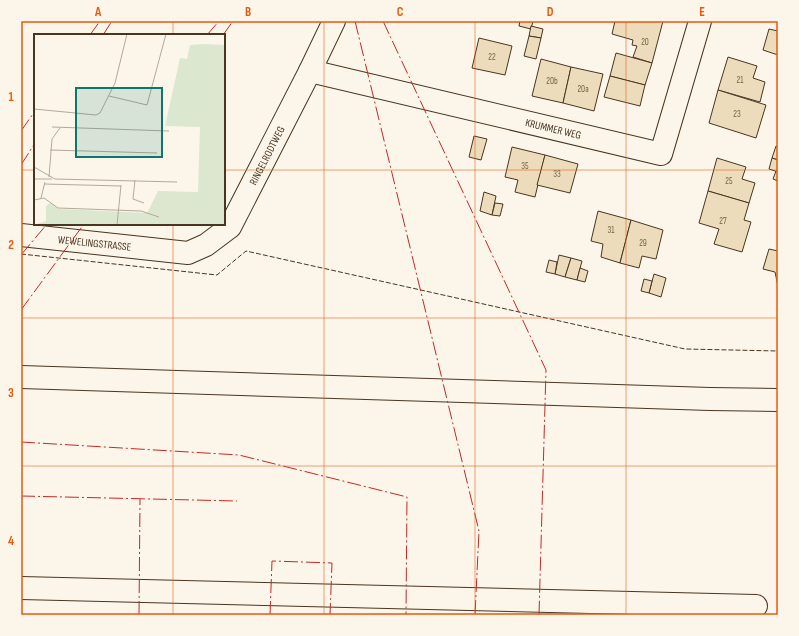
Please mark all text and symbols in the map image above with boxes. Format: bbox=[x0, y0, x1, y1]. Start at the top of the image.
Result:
text: A bbox=[94, 4, 102, 20]
text: B bbox=[245, 4, 251, 20]
text: C bbox=[397, 4, 404, 20]
text: D bbox=[547, 4, 554, 20]
text: E bbox=[699, 4, 705, 20]
inset map bbox=[34, 34, 225, 225]
house number: 20 bbox=[641, 37, 649, 48]
house number: 22 bbox=[488, 52, 496, 63]
house number: 21 bbox=[737, 75, 744, 86]
house number: 20b bbox=[546, 76, 558, 87]
house number: 20a bbox=[577, 84, 589, 95]
text: 1 bbox=[8, 89, 14, 105]
house number: 23 bbox=[733, 109, 741, 120]
street label: KRUMMER WEG bbox=[524, 116, 583, 141]
street label: RINGELRODTWEG bbox=[246, 124, 287, 187]
house number: 35 bbox=[521, 161, 529, 172]
house number: 33 bbox=[553, 169, 561, 180]
house number: 25 bbox=[725, 176, 733, 187]
house number: 27 bbox=[719, 216, 727, 227]
house number: 31 bbox=[608, 225, 615, 236]
street label: WEWELINGSTRASSE bbox=[57, 233, 132, 253]
text: 2 bbox=[8, 237, 14, 253]
house number: 29 bbox=[639, 238, 647, 249]
text: 3 bbox=[8, 385, 14, 401]
text: 4 bbox=[8, 533, 14, 549]

